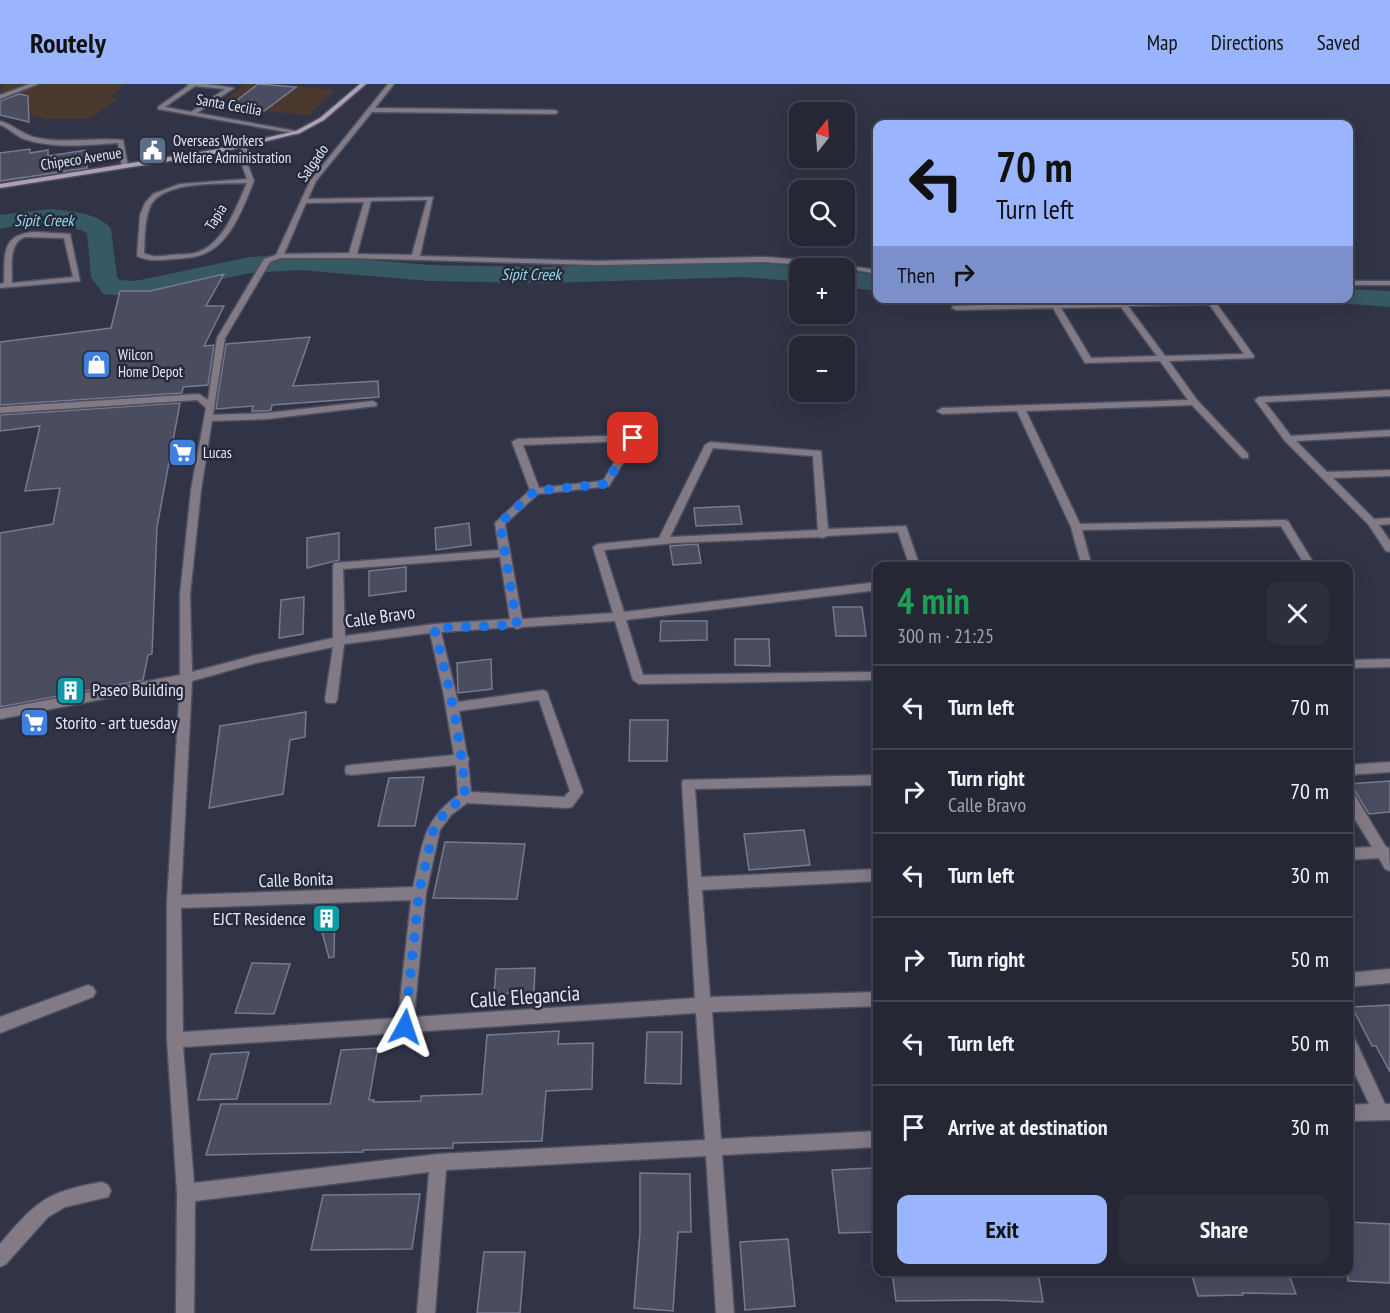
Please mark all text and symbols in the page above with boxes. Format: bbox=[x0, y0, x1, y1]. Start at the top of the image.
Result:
text: Routely bbox=[30, 24, 106, 61]
text: Map bbox=[1147, 29, 1178, 56]
text: Directions bbox=[1211, 29, 1284, 56]
text: Saved bbox=[1317, 29, 1360, 56]
street label: Santa Cecilia bbox=[195, 89, 263, 120]
north arrow bbox=[789, 102, 855, 168]
map controls bbox=[789, 102, 855, 402]
place label: Overseas Workers Welfare Administration bbox=[173, 131, 291, 167]
public building icon: Overseas Workers Welfare Administration bbox=[136, 134, 168, 166]
text: 70 m bbox=[996, 139, 1073, 194]
street label: Salgado bbox=[293, 140, 332, 185]
street label: Chipeco Avenue bbox=[39, 143, 123, 174]
icon: left bbox=[897, 144, 975, 222]
button: search bbox=[789, 180, 855, 246]
text: Turn left bbox=[996, 192, 1074, 226]
street label: Tapia bbox=[200, 200, 231, 233]
water label: Sipit Creek bbox=[14, 210, 75, 230]
button: + bbox=[789, 258, 855, 324]
icon: right bbox=[947, 258, 980, 291]
text: Then bbox=[897, 261, 935, 289]
water label: Sipit Creek bbox=[501, 264, 562, 284]
button: − bbox=[789, 336, 855, 402]
place label: Wilcon Home Depot bbox=[118, 345, 183, 381]
shop icon: Wilcon Home Depot bbox=[81, 348, 113, 380]
pin bbox=[607, 412, 658, 463]
icon: arrive bbox=[616, 421, 649, 454]
supermarket icon: Lucas bbox=[166, 437, 198, 469]
place label: Lucas bbox=[203, 443, 232, 462]
text: 4 min bbox=[897, 577, 970, 624]
button: close bbox=[1266, 582, 1329, 645]
street label: Calle Bravo bbox=[344, 600, 417, 633]
text: 300 m · 21:25 bbox=[897, 623, 994, 649]
building icon: Paseo Building bbox=[55, 674, 87, 706]
place label: Paseo Building bbox=[92, 678, 184, 701]
icon: left bbox=[897, 691, 930, 724]
text: Turn left bbox=[948, 693, 1014, 721]
text: 70 m bbox=[1290, 693, 1329, 721]
supermarket icon: Storito - art tuesday bbox=[18, 707, 50, 739]
place label: Storito - art tuesday bbox=[55, 711, 178, 734]
text: Turn right bbox=[948, 764, 1025, 792]
icon: right bbox=[897, 775, 930, 808]
text: 70 m bbox=[1290, 777, 1329, 805]
text: Calle Bravo bbox=[948, 792, 1026, 818]
icon: left bbox=[897, 859, 930, 892]
text: Turn left bbox=[948, 861, 1014, 889]
text: 30 m bbox=[1290, 861, 1329, 889]
street label: Calle Bonita bbox=[258, 867, 334, 892]
building icon: EJCT Residence bbox=[311, 903, 343, 935]
place label: EJCT Residence bbox=[213, 907, 306, 930]
icon: right bbox=[897, 943, 930, 976]
text: Turn right bbox=[948, 945, 1025, 973]
text: 50 m bbox=[1290, 945, 1329, 973]
street label: Calle Elegancia bbox=[469, 979, 581, 1014]
position arrow bbox=[373, 995, 437, 1059]
icon: left bbox=[897, 1027, 930, 1060]
text: Turn left bbox=[948, 1029, 1014, 1057]
text: 50 m bbox=[1290, 1029, 1329, 1057]
icon: arrive bbox=[897, 1111, 930, 1144]
text: Arrive at destination bbox=[948, 1113, 1108, 1141]
text: 30 m bbox=[1290, 1113, 1329, 1141]
button: Exit bbox=[897, 1195, 1107, 1264]
button: Share bbox=[1119, 1195, 1329, 1264]

